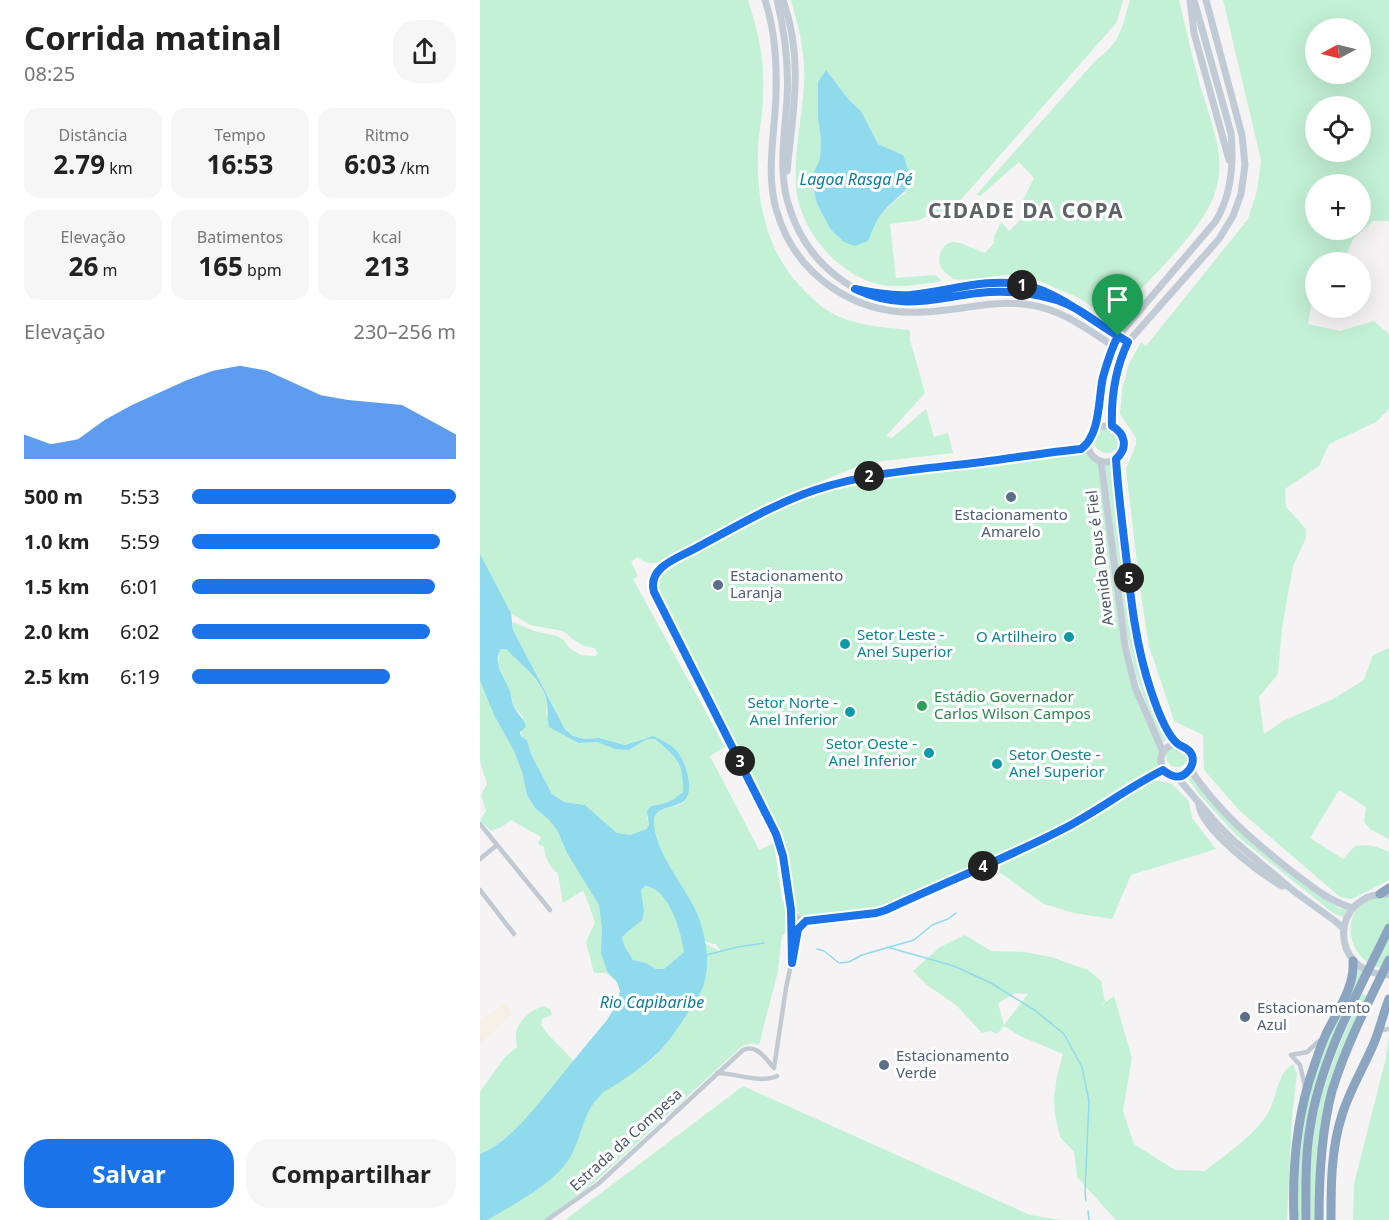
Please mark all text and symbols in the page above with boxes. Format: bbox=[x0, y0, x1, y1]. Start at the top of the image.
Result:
text: Corrida matinal bbox=[24, 15, 282, 60]
north arrow bbox=[1305, 18, 1371, 84]
map controls bbox=[1305, 18, 1371, 318]
button: share bbox=[393, 20, 456, 83]
text: 08:25 bbox=[24, 60, 75, 87]
button: locate bbox=[1305, 96, 1371, 162]
text: Distância bbox=[59, 124, 127, 146]
text: Tempo bbox=[214, 124, 266, 146]
text: Ritmo bbox=[365, 124, 409, 146]
text: 2.79 bbox=[53, 146, 105, 182]
text: 16:53 bbox=[207, 146, 273, 182]
text: 6:03 bbox=[344, 146, 396, 182]
text: km bbox=[105, 157, 133, 179]
text: /km bbox=[396, 157, 430, 179]
water label: Lagoa Rasga Pé bbox=[800, 168, 913, 190]
button: + bbox=[1305, 174, 1371, 240]
district label: CIDADE DA COPA bbox=[928, 196, 1124, 224]
text: Elevação bbox=[60, 226, 126, 248]
text: Batimentos bbox=[197, 226, 283, 248]
text: kcal bbox=[372, 226, 402, 248]
text: 26 bbox=[69, 248, 98, 284]
text: 165 bbox=[198, 248, 243, 284]
text: 213 bbox=[365, 248, 409, 284]
button: − bbox=[1305, 252, 1371, 318]
text: m bbox=[98, 259, 117, 281]
text: bpm bbox=[243, 259, 282, 281]
pin: 1 bbox=[1007, 270, 1037, 300]
text: 1 bbox=[1017, 274, 1027, 296]
pin bbox=[1092, 274, 1143, 336]
icon: arrive bbox=[1101, 283, 1134, 316]
text: Elevação bbox=[24, 318, 105, 345]
text: 230–256 m bbox=[353, 318, 456, 345]
pin: 2 bbox=[854, 461, 884, 491]
text: 2 bbox=[864, 465, 874, 487]
text: 500 m bbox=[24, 483, 83, 510]
text: 5:53 bbox=[120, 483, 160, 510]
street label: Avenida Deus é Fiel bbox=[1081, 489, 1117, 627]
marker: Estacionamento Amarelo bbox=[1004, 490, 1018, 504]
place label: Estacionamento Amarelo bbox=[954, 504, 1068, 541]
text: 1.0 km bbox=[24, 528, 90, 555]
text: 5:59 bbox=[120, 528, 160, 555]
pin: 5 bbox=[1114, 563, 1144, 593]
place label: Estacionamento Laranja bbox=[730, 565, 843, 602]
text: 5 bbox=[1124, 567, 1134, 589]
text: 1.5 km bbox=[24, 573, 90, 600]
text: 6:01 bbox=[120, 573, 160, 600]
marker: Estacionamento Laranja bbox=[711, 578, 725, 592]
text: 2.0 km bbox=[24, 618, 90, 645]
text: 6:02 bbox=[120, 618, 160, 645]
place label: Setor Leste - Anel Superior bbox=[857, 624, 953, 661]
place label: O Artilheiro bbox=[976, 626, 1057, 646]
marker: O Artilheiro bbox=[1062, 630, 1076, 644]
marker: Setor Leste - Anel Superior bbox=[838, 637, 852, 651]
text: 2.5 km bbox=[24, 663, 90, 690]
text: 6:19 bbox=[120, 663, 160, 690]
place label: Estádio Governador Carlos Wilson Campos bbox=[934, 686, 1091, 723]
place label: Setor Norte - Anel Inferior bbox=[747, 692, 838, 729]
marker: Estádio Governador Carlos Wilson Campos bbox=[915, 699, 929, 713]
marker: Setor Norte - Anel Inferior bbox=[843, 705, 857, 719]
place label: Setor Oeste - Anel Inferior bbox=[826, 733, 917, 770]
place label: Setor Oeste - Anel Superior bbox=[1009, 744, 1105, 781]
pin: 3 bbox=[725, 746, 755, 776]
marker: Setor Oeste - Anel Inferior bbox=[922, 746, 936, 760]
text: 3 bbox=[735, 750, 745, 772]
marker: Setor Oeste - Anel Superior bbox=[990, 757, 1004, 771]
pin: 4 bbox=[968, 851, 998, 881]
text: 4 bbox=[978, 855, 988, 877]
water label: Rio Capibaribe bbox=[600, 991, 704, 1013]
place label: Estacionamento Azul bbox=[1257, 997, 1370, 1034]
marker: Estacionamento Azul bbox=[1238, 1010, 1252, 1024]
place label: Estacionamento Verde bbox=[896, 1045, 1009, 1082]
marker: Estacionamento Verde bbox=[877, 1058, 891, 1072]
street label: Estrada da Compesa bbox=[565, 1084, 686, 1195]
button: Salvar bbox=[24, 1139, 234, 1208]
button: Compartilhar bbox=[246, 1139, 456, 1208]

